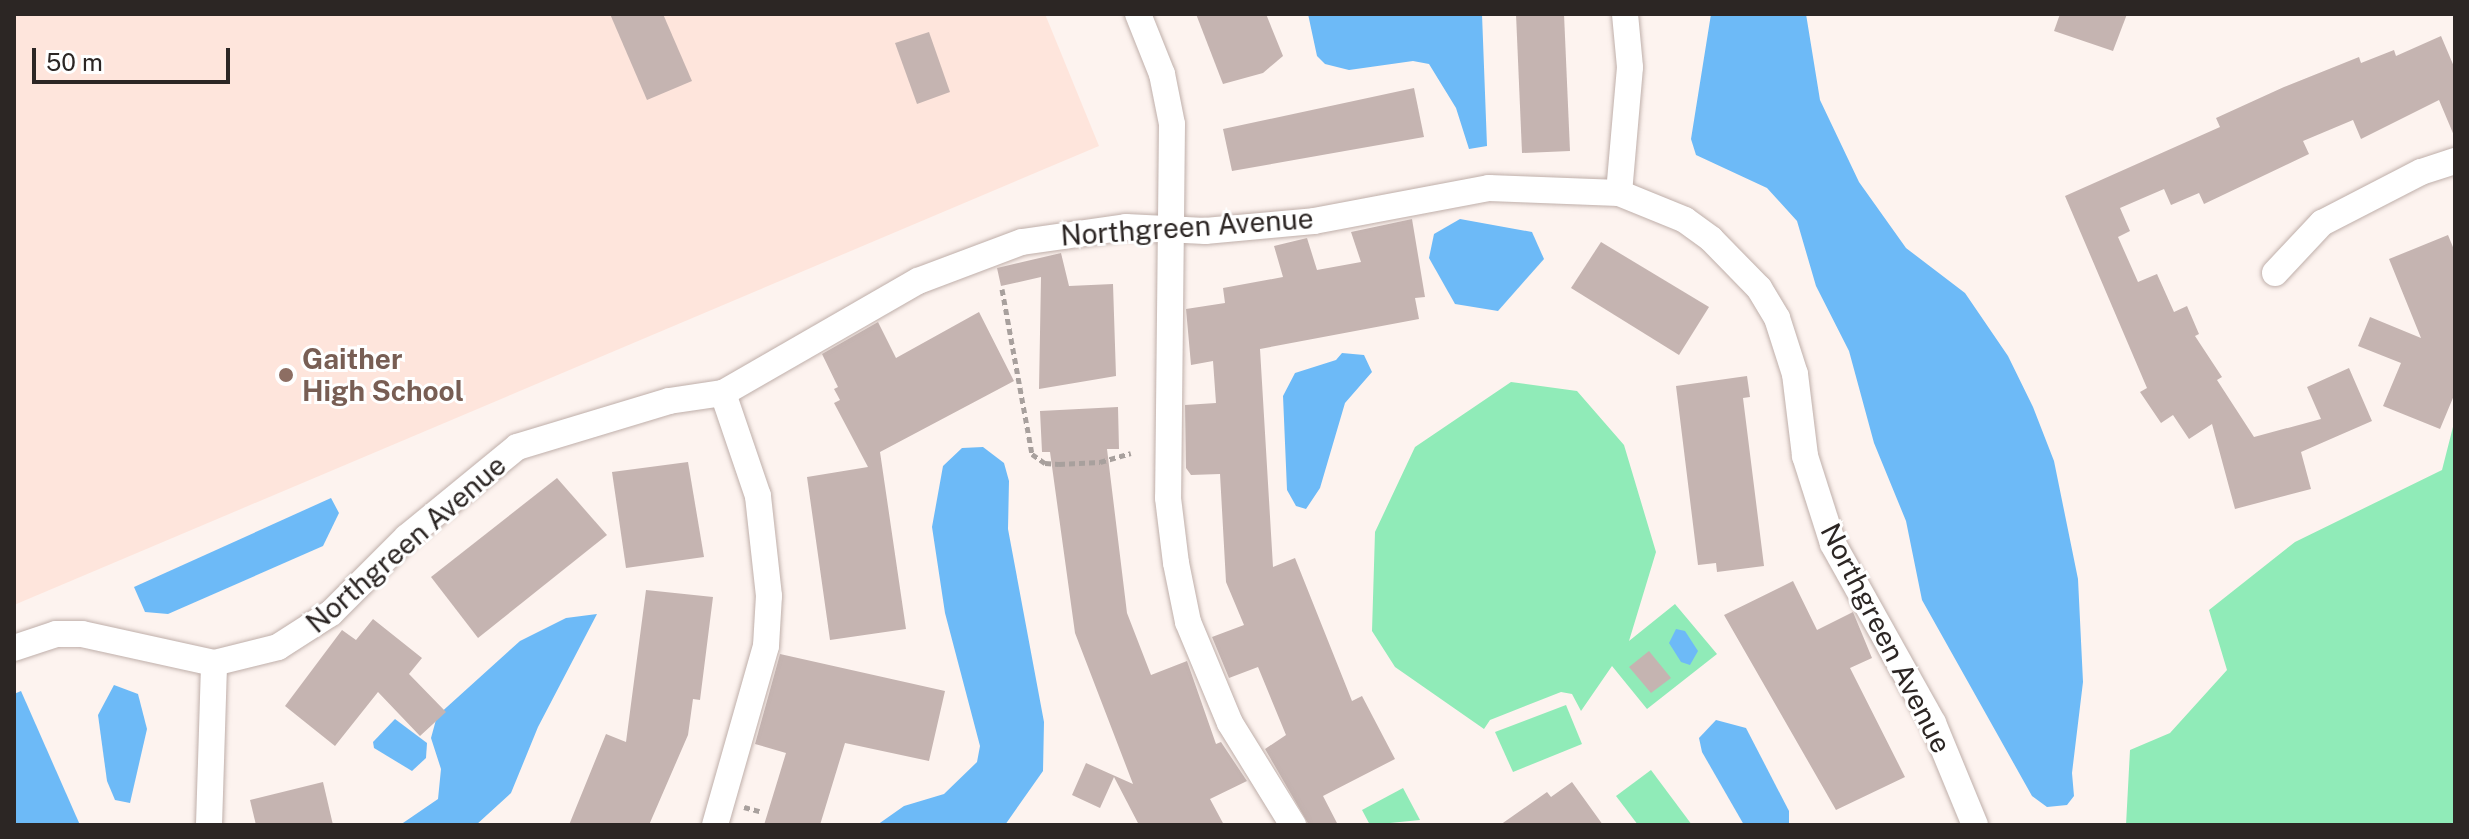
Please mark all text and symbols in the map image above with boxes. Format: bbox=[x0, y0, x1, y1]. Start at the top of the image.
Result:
scale bar bbox=[36, 32, 234, 82]
text: 50 m bbox=[46, 48, 103, 76]
street label: Northgreen Avenue bbox=[1059, 201, 1315, 253]
place label: Gaither High School bbox=[302, 342, 464, 408]
marker: Gaither High School bbox=[277, 366, 295, 384]
street label: Northgreen Avenue bbox=[299, 448, 513, 640]
street label: Northgreen Avenue bbox=[1814, 518, 1958, 758]

